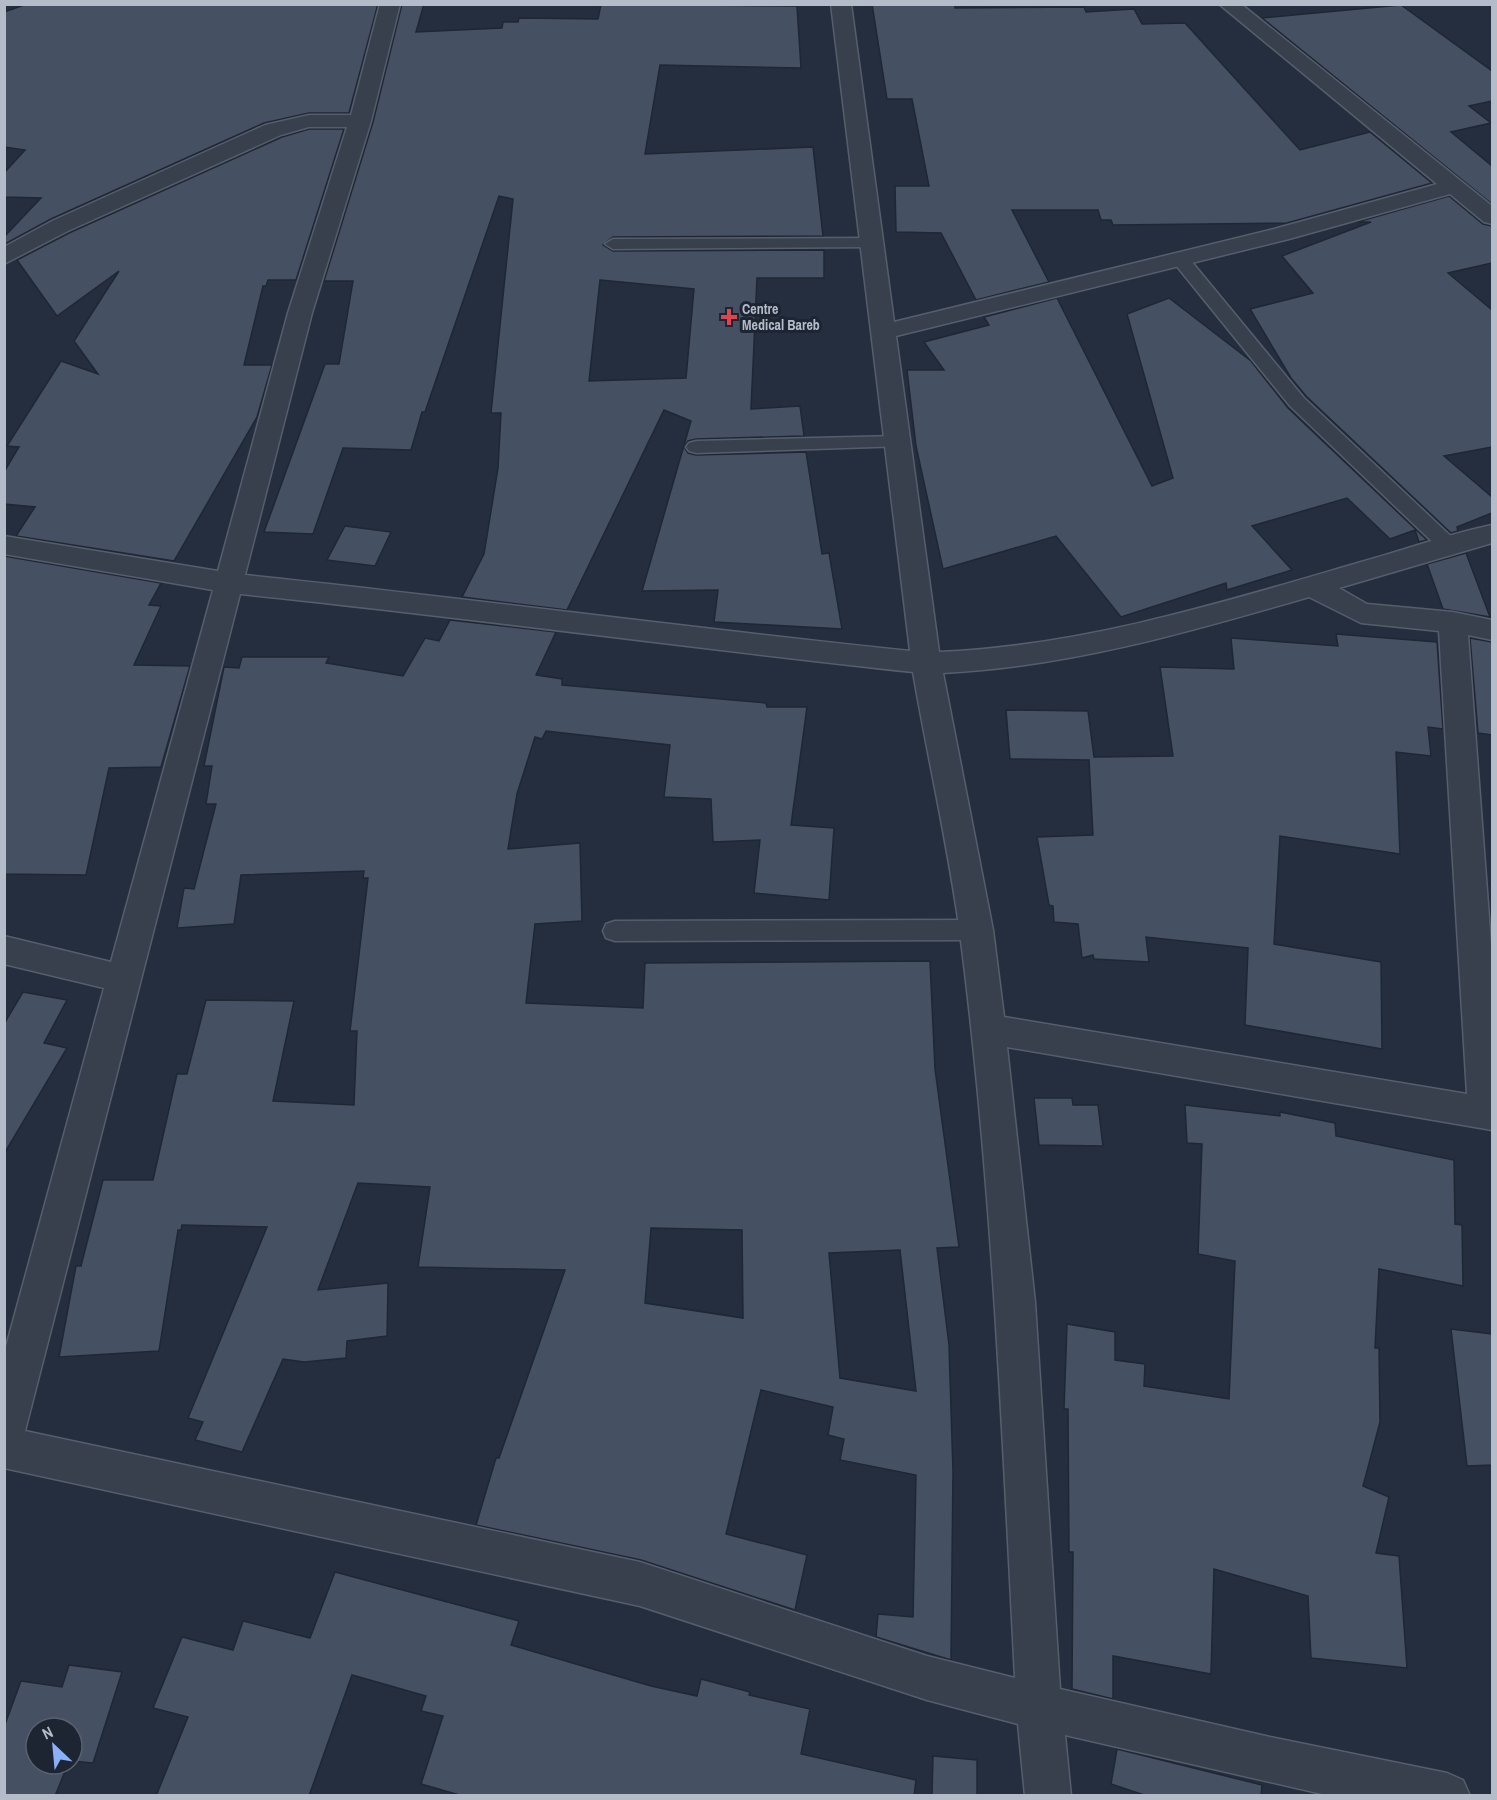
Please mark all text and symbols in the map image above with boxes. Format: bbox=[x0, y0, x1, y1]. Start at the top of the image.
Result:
place label: Centre Medical Bareb bbox=[742, 300, 820, 334]
marker: Centre Medical Bareb bbox=[720, 308, 738, 326]
north arrow bbox=[24, 1716, 84, 1776]
text: N bbox=[38, 1721, 57, 1744]

